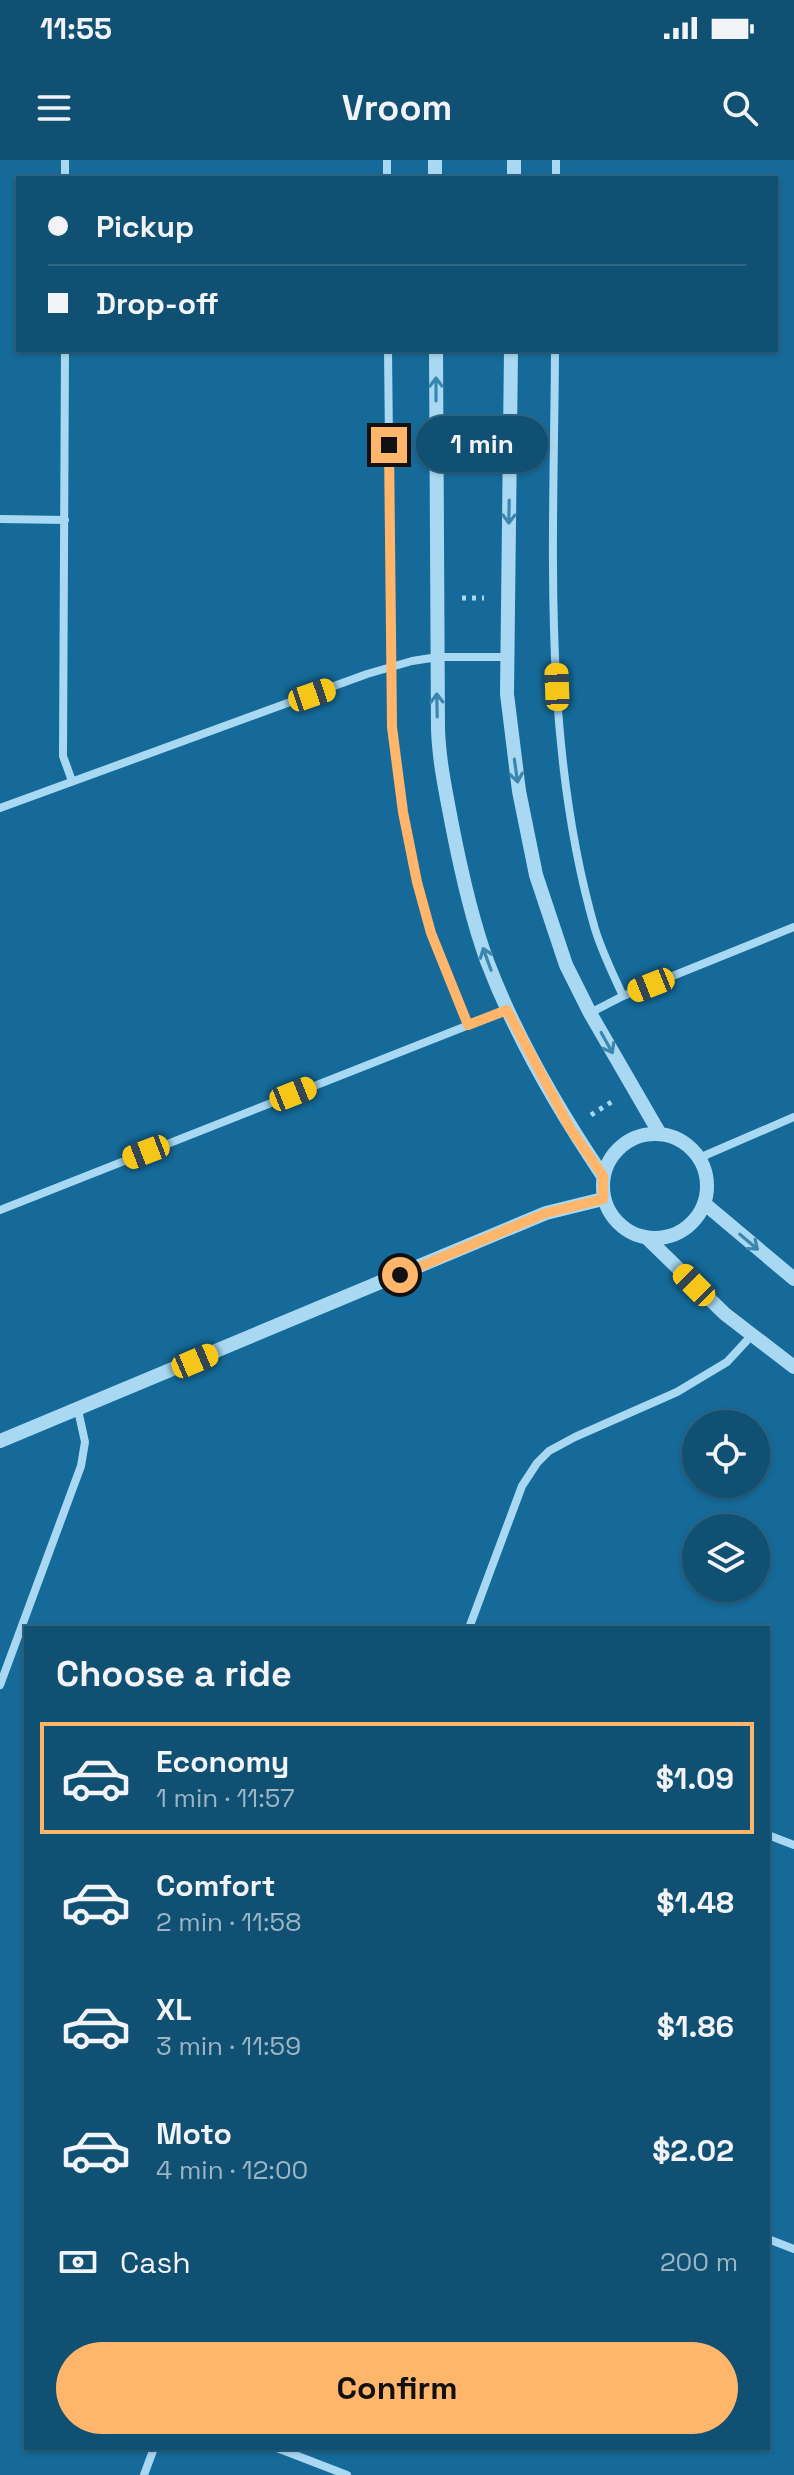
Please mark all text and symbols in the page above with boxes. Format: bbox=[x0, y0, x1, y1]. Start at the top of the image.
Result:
text: 11:55 bbox=[40, 9, 112, 48]
text: Vroom bbox=[342, 85, 452, 131]
icon: menu bbox=[32, 86, 76, 130]
icon: search bbox=[718, 86, 762, 130]
text: Pickup bbox=[96, 207, 194, 246]
text: Drop-off bbox=[96, 284, 219, 323]
one-way arrow bbox=[428, 376, 444, 403]
callout: 1 min bbox=[417, 417, 549, 473]
route end bbox=[371, 427, 407, 463]
text: 1 min bbox=[450, 427, 514, 461]
one-way arrow bbox=[501, 498, 516, 525]
car bbox=[544, 663, 570, 711]
car bbox=[285, 676, 339, 714]
one-way arrow bbox=[429, 692, 445, 719]
one-way arrow bbox=[509, 758, 524, 784]
one-way arrow bbox=[479, 948, 493, 972]
car bbox=[624, 965, 678, 1005]
one-way arrow bbox=[599, 1030, 615, 1054]
car bbox=[266, 1074, 320, 1114]
car bbox=[119, 1132, 173, 1172]
one-way arrow bbox=[739, 1232, 759, 1250]
route start bbox=[382, 1257, 418, 1293]
car bbox=[669, 1260, 719, 1310]
car bbox=[168, 1341, 222, 1381]
map controls bbox=[682, 1410, 770, 1602]
button: locate bbox=[682, 1410, 770, 1498]
button: layers bbox=[682, 1514, 770, 1602]
text: Choose a ride bbox=[56, 1651, 292, 1697]
icon: car bbox=[60, 1742, 132, 1814]
text: Economy bbox=[156, 1742, 289, 1781]
text: $1.09 bbox=[656, 1759, 734, 1798]
text: 1 min · 11:57 bbox=[156, 1781, 295, 1815]
icon: car bbox=[60, 1866, 132, 1938]
text: Comfort bbox=[156, 1866, 275, 1905]
text: $1.48 bbox=[656, 1883, 734, 1922]
text: 2 min · 11:58 bbox=[156, 1905, 301, 1939]
icon: car bbox=[60, 1990, 132, 2062]
text: XL bbox=[156, 1990, 192, 2029]
text: $1.86 bbox=[657, 2007, 734, 2046]
text: 3 min · 11:59 bbox=[156, 2029, 301, 2063]
icon: car bbox=[60, 2114, 132, 2186]
text: Moto bbox=[156, 2114, 232, 2153]
text: $2.02 bbox=[652, 2131, 734, 2170]
text: 4 min · 12:00 bbox=[156, 2153, 308, 2187]
icon: cash bbox=[56, 2240, 100, 2284]
text: Cash bbox=[120, 2243, 191, 2282]
text: 200 m bbox=[660, 2245, 738, 2279]
button: Confirm bbox=[56, 2342, 738, 2434]

